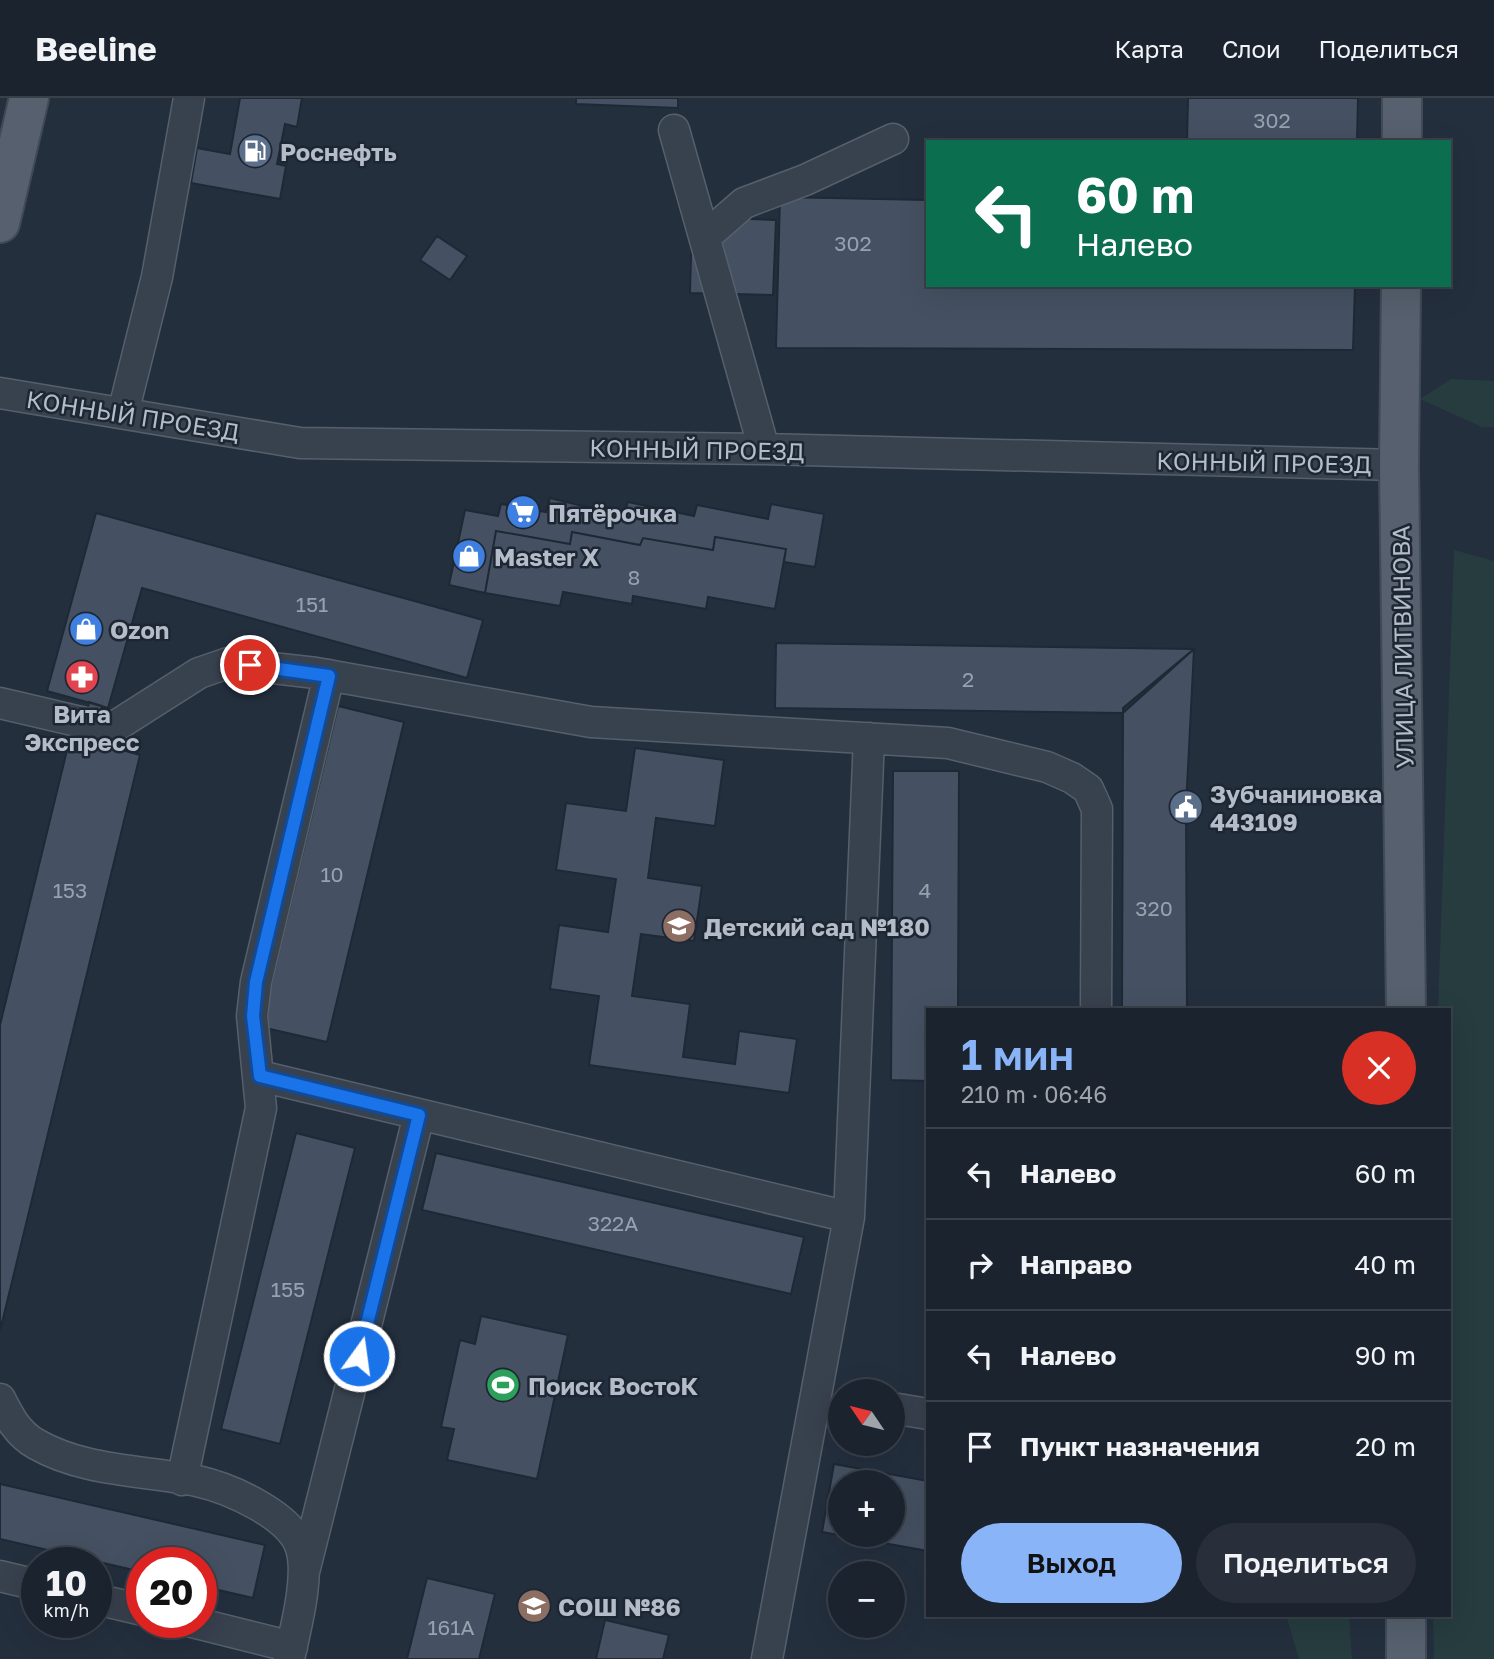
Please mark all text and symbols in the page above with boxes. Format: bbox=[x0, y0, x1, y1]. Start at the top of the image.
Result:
text: Beeline bbox=[35, 29, 157, 68]
text: Карта bbox=[1114, 34, 1184, 63]
text: Слои bbox=[1222, 34, 1281, 63]
text: Поделиться bbox=[1319, 34, 1459, 63]
house number: 302 bbox=[1253, 107, 1291, 133]
fuel station icon: Роснефть bbox=[236, 132, 274, 170]
place label: Роснефть bbox=[280, 137, 397, 166]
text: 60 m bbox=[1076, 165, 1194, 224]
icon: left bbox=[961, 168, 1052, 259]
text: Налево bbox=[1076, 225, 1193, 263]
house number: 302 bbox=[834, 230, 872, 256]
street label: КОННЫЙ ПРОЕЗД bbox=[25, 384, 241, 446]
street label: КОННЫЙ ПРОЕЗД bbox=[589, 433, 805, 465]
street label: КОННЫЙ ПРОЕЗД bbox=[1156, 446, 1372, 478]
supermarket icon: Пятёрочка bbox=[504, 493, 542, 531]
place label: Пятёрочка bbox=[548, 498, 677, 527]
street label: УЛИЦА ЛИТВИНОВА bbox=[1385, 525, 1419, 769]
shop icon: Master X bbox=[450, 537, 488, 575]
place label: Master X bbox=[494, 542, 599, 571]
house number: 8 bbox=[628, 564, 640, 590]
house number: 151 bbox=[296, 591, 328, 617]
shop icon: Ozon bbox=[67, 610, 105, 648]
place label: Ozon bbox=[110, 615, 169, 644]
pin bbox=[220, 635, 280, 695]
icon: arrive bbox=[231, 646, 269, 684]
pharmacy icon: Вита Экспресс bbox=[63, 658, 101, 696]
house number: 2 bbox=[962, 666, 974, 692]
place label: Вита Экспресс bbox=[24, 699, 140, 756]
place label: Зубчаниновка 443109 bbox=[1210, 779, 1382, 836]
public building icon: Зубчаниновка 443109 bbox=[1167, 788, 1205, 826]
house number: 10 bbox=[320, 861, 344, 887]
house number: 153 bbox=[53, 877, 87, 903]
house number: 4 bbox=[919, 877, 931, 903]
house number: 320 bbox=[1135, 895, 1173, 921]
school or university icon: Детский сад №180 bbox=[660, 907, 698, 945]
place label: Детский сад №180 bbox=[704, 912, 930, 941]
text: 1 мин bbox=[961, 1029, 1074, 1079]
button: close bbox=[1342, 1031, 1416, 1105]
text: 210 m · 06:46 bbox=[961, 1080, 1107, 1108]
icon: left bbox=[961, 1155, 999, 1193]
text: Налево bbox=[1020, 1158, 1116, 1189]
text: 60 m bbox=[1355, 1158, 1416, 1189]
house number: 322А bbox=[588, 1210, 638, 1236]
icon: right bbox=[961, 1246, 999, 1284]
text: Направо bbox=[1020, 1249, 1132, 1280]
text: 40 m bbox=[1355, 1249, 1416, 1280]
house number: 155 bbox=[271, 1276, 305, 1302]
position arrow bbox=[322, 1319, 396, 1393]
icon: left bbox=[961, 1337, 999, 1375]
text: Налево bbox=[1020, 1340, 1116, 1371]
text: 90 m bbox=[1355, 1340, 1416, 1371]
sports icon: Поиск ВостоК bbox=[484, 1366, 522, 1404]
place label: Поиск ВостоК bbox=[528, 1371, 699, 1400]
north arrow bbox=[828, 1379, 905, 1456]
map controls bbox=[828, 1379, 905, 1638]
icon: arrive bbox=[961, 1428, 999, 1466]
text: Пункт назначения bbox=[1020, 1431, 1260, 1462]
text: 20 m bbox=[1355, 1431, 1416, 1462]
button: + bbox=[828, 1470, 905, 1547]
button: Выход bbox=[961, 1523, 1182, 1603]
button: Поделиться bbox=[1196, 1523, 1416, 1603]
speed limit sign: 20 bbox=[126, 1547, 217, 1638]
button: − bbox=[828, 1561, 905, 1638]
text: 10 bbox=[46, 1562, 87, 1604]
school or university icon: СОШ №86 bbox=[515, 1587, 553, 1625]
place label: СОШ №86 bbox=[558, 1592, 681, 1621]
text: km/h bbox=[44, 1599, 89, 1621]
house number: 161А bbox=[427, 1614, 475, 1640]

